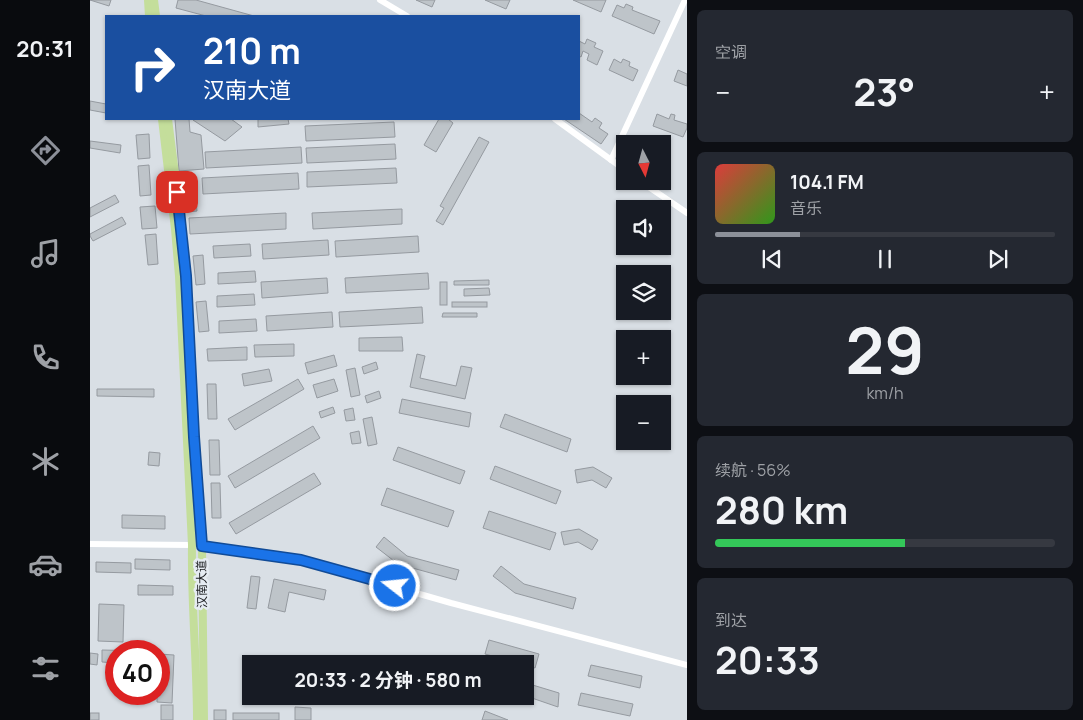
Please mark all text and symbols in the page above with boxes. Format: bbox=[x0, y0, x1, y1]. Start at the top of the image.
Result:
text: 210 m bbox=[203, 27, 301, 75]
text: 20:31 bbox=[16, 34, 74, 64]
icon: right bbox=[120, 35, 185, 100]
text: 空调 bbox=[715, 41, 747, 63]
text: 23° bbox=[854, 65, 915, 117]
text: − bbox=[715, 73, 730, 111]
text: + bbox=[1039, 73, 1055, 111]
text: 汉南大道 bbox=[203, 75, 291, 105]
icon: directions bbox=[28, 133, 63, 168]
north arrow bbox=[616, 135, 671, 190]
map controls bbox=[616, 135, 671, 450]
text: 104.1 FM bbox=[790, 169, 864, 195]
pin bbox=[156, 171, 198, 213]
icon: arrive bbox=[163, 178, 191, 206]
text: 音乐 bbox=[790, 197, 822, 219]
button: sound bbox=[616, 200, 671, 255]
icon: music bbox=[28, 236, 63, 271]
icon: previous bbox=[758, 245, 786, 273]
icon: pause bbox=[871, 245, 899, 273]
icon: next bbox=[984, 245, 1012, 273]
button: layers bbox=[616, 265, 671, 320]
text: 29 bbox=[845, 305, 925, 394]
button: + bbox=[616, 330, 671, 385]
icon: phone bbox=[28, 340, 63, 375]
text: km/h bbox=[866, 382, 904, 404]
button: − bbox=[616, 395, 671, 450]
icon: climate bbox=[28, 444, 63, 479]
text: 续航 · 56% bbox=[715, 459, 791, 481]
text: 280 km bbox=[715, 483, 848, 535]
icon: car bbox=[28, 547, 63, 582]
position arrow bbox=[368, 559, 420, 611]
street label: 汉南大道 bbox=[193, 560, 210, 608]
text: 到达 bbox=[715, 609, 747, 631]
text: 20:33 bbox=[715, 633, 820, 685]
speed limit sign: 40 bbox=[105, 640, 170, 705]
icon: filters bbox=[28, 651, 63, 686]
text: 20:33 · 2 分钟 · 580 m bbox=[294, 667, 482, 693]

